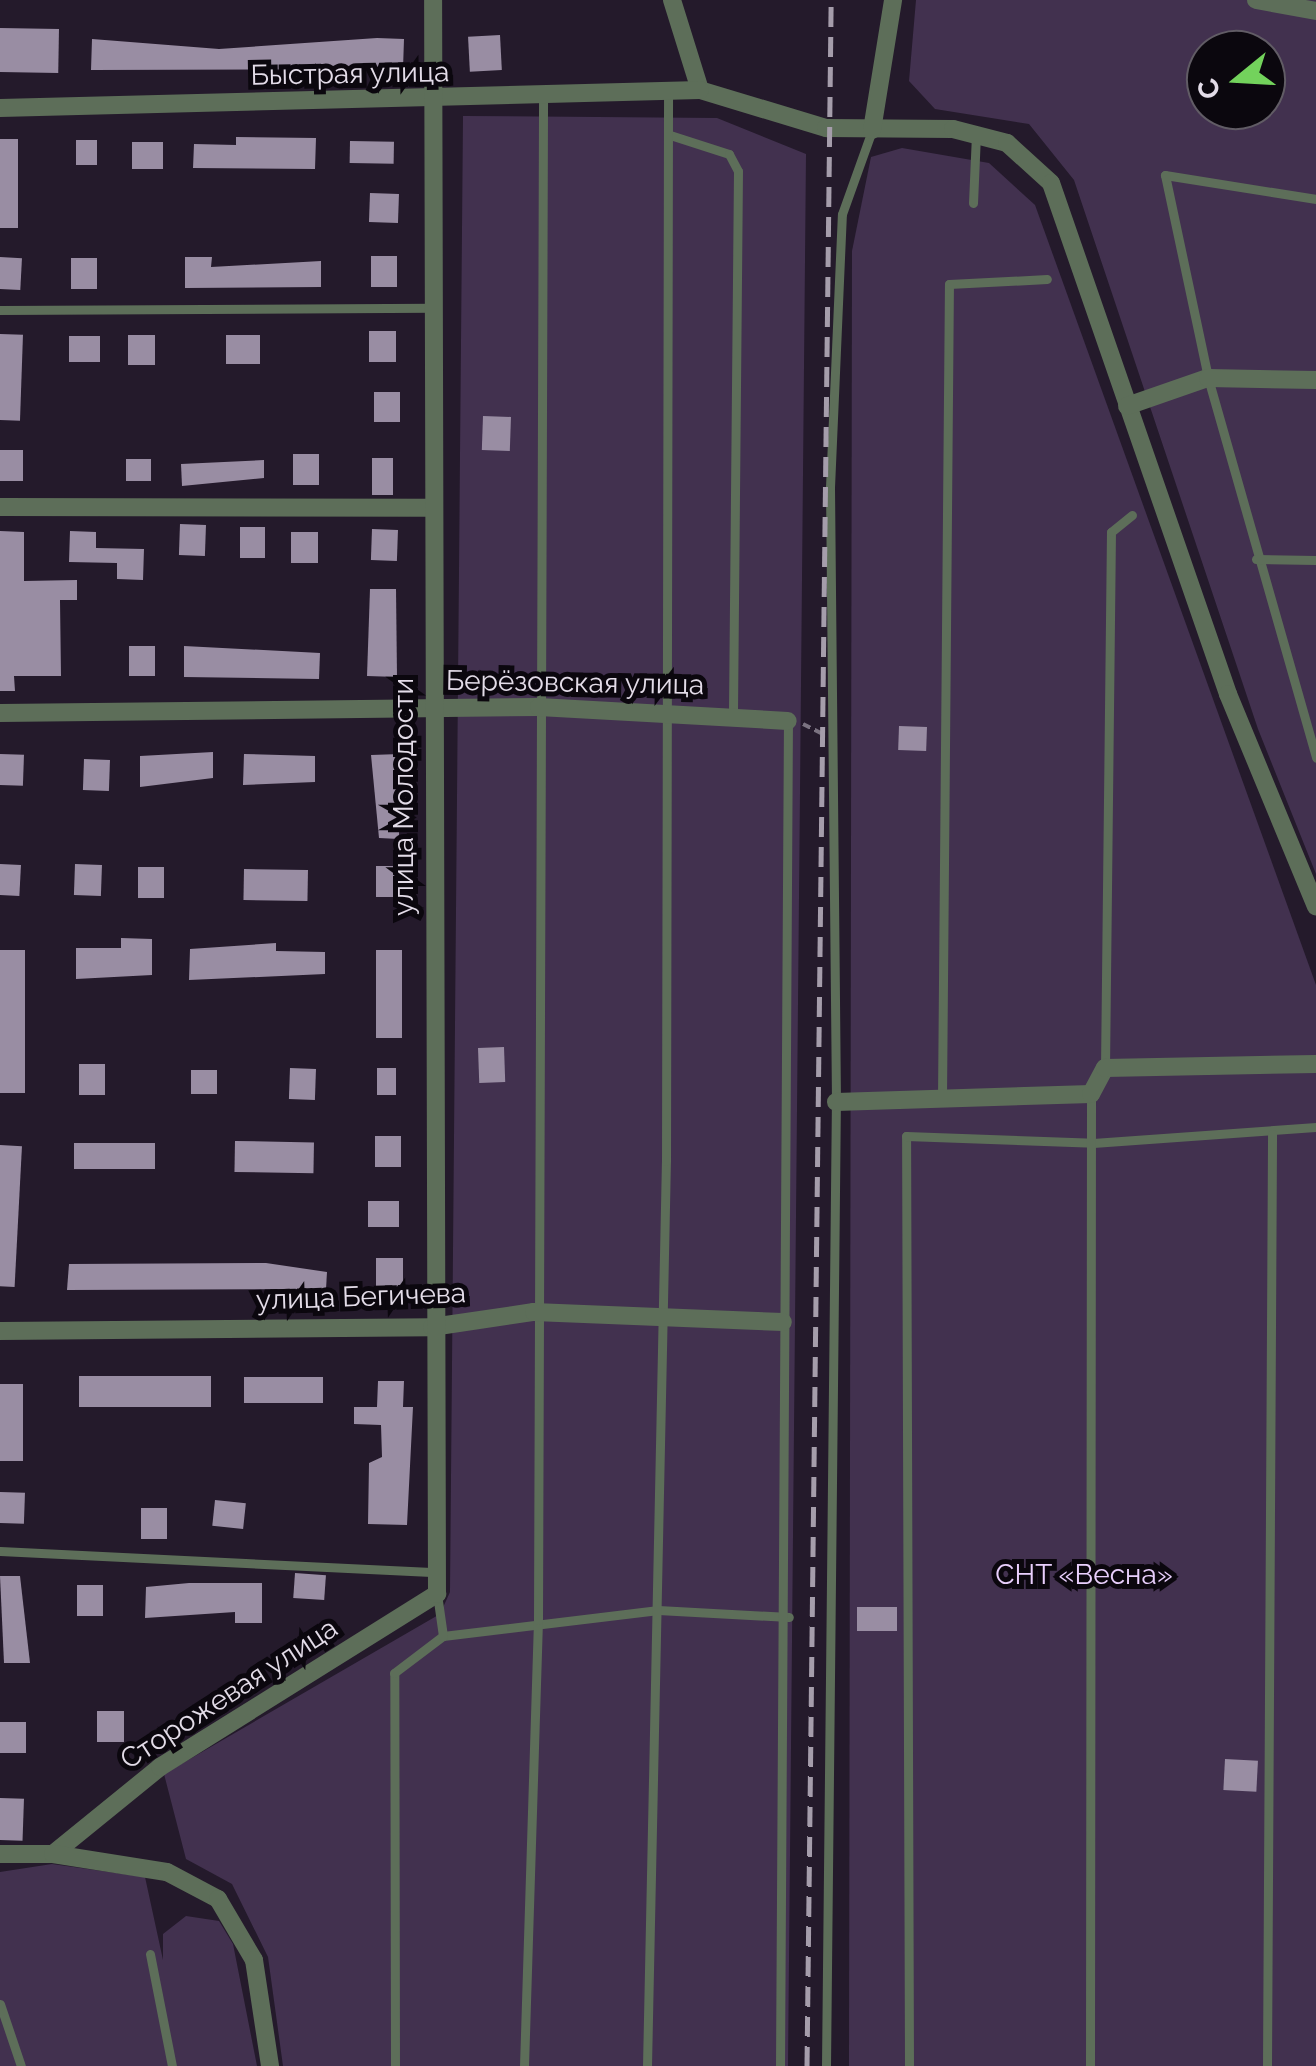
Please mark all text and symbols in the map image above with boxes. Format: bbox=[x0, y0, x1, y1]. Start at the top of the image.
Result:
north arrow bbox=[1186, 30, 1286, 130]
street label: Быстрая улица bbox=[250, 55, 450, 93]
text: С bbox=[1190, 75, 1228, 103]
street label: Берёзовская улица bbox=[445, 664, 705, 702]
street label: улица Молодости bbox=[387, 678, 421, 916]
street label: улица Бегичева bbox=[255, 1277, 467, 1317]
park label: СНТ «Весна» bbox=[995, 1558, 1173, 1592]
street label: Сторожевая улица bbox=[114, 1611, 344, 1777]

